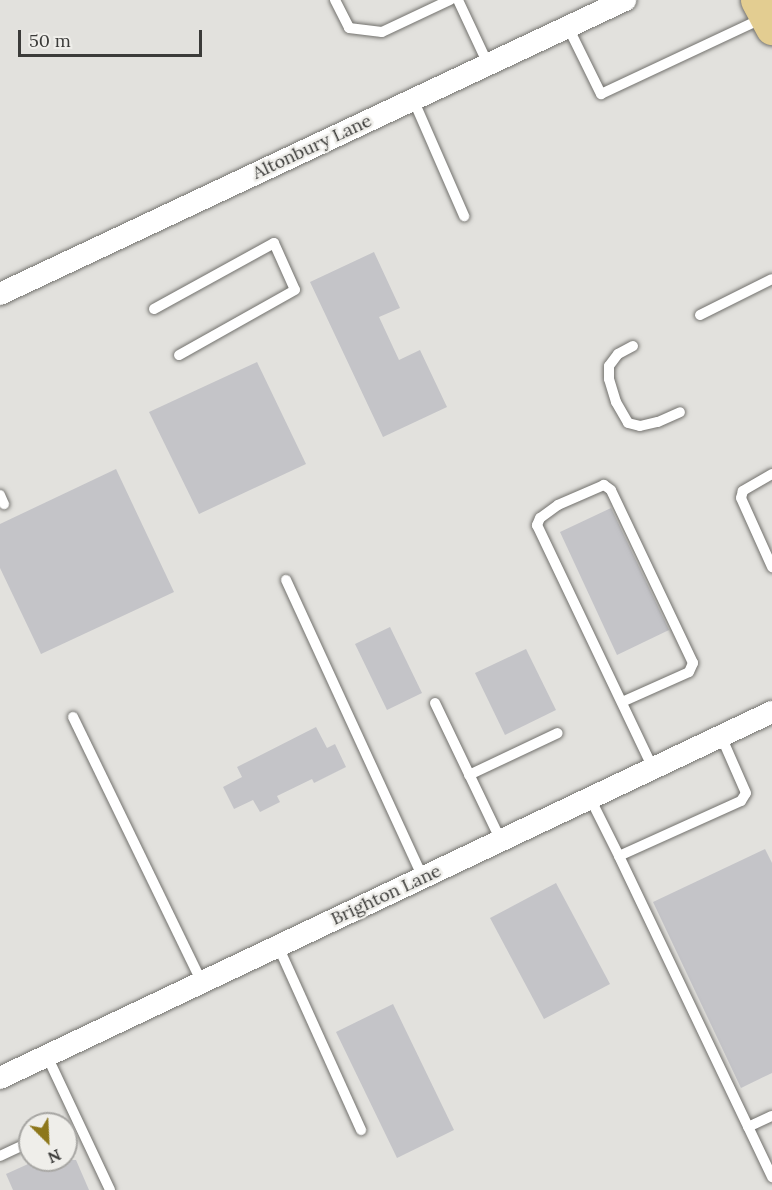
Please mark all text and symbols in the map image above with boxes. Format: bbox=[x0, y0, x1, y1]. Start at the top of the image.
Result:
scale bar bbox=[21, 18, 206, 56]
text: 50 m bbox=[29, 29, 71, 52]
street label: Altonbury Lane bbox=[249, 110, 375, 184]
street label: Brighton Lane bbox=[328, 860, 444, 930]
north arrow bbox=[18, 1112, 78, 1172]
text: N bbox=[45, 1145, 64, 1168]

